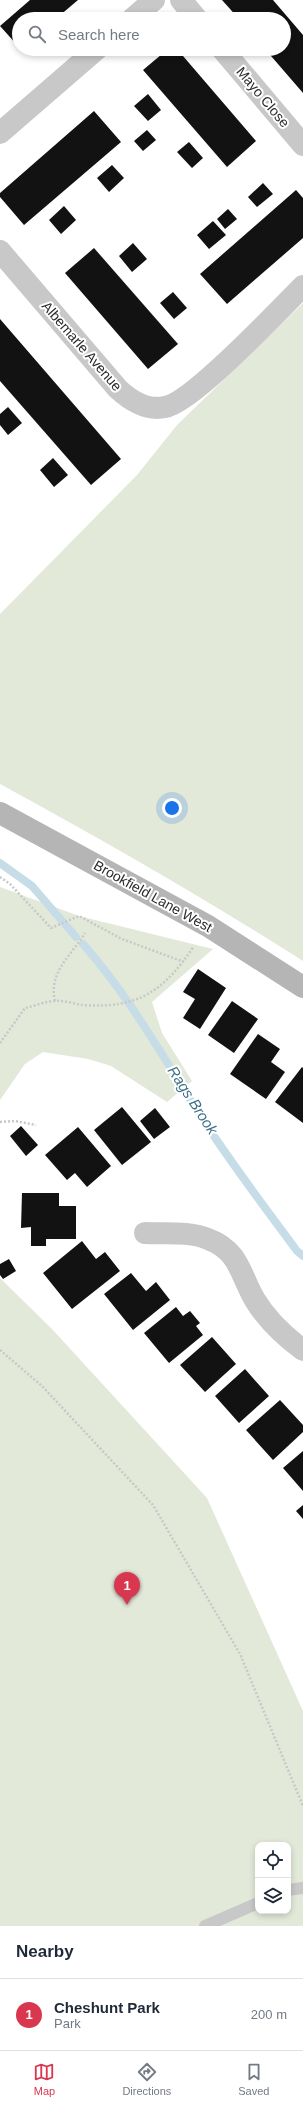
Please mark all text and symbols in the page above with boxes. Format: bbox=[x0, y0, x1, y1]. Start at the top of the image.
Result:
search box bbox=[12, 12, 291, 56]
icon: search bbox=[26, 23, 48, 45]
text: Search here bbox=[58, 26, 140, 43]
street label: Mayo Close bbox=[233, 64, 293, 131]
street label: Albemarle Avenue bbox=[39, 298, 125, 394]
your location bbox=[162, 798, 182, 818]
street label: Brookfield Lane West bbox=[91, 857, 215, 935]
water label: Rags Brook bbox=[165, 1063, 222, 1139]
pin: 1 bbox=[114, 1572, 140, 1605]
map controls bbox=[255, 1842, 291, 1914]
button: locate bbox=[255, 1842, 291, 1878]
button: layers bbox=[255, 1878, 291, 1914]
text: Nearby bbox=[16, 1942, 74, 1961]
text: Cheshunt Park bbox=[54, 1999, 160, 2016]
text: 1 bbox=[25, 2007, 33, 2022]
text: 200 m bbox=[251, 2007, 287, 2022]
text: Park bbox=[54, 2016, 81, 2031]
tab: Map bbox=[33, 2061, 55, 2097]
tab: Directions bbox=[122, 2061, 171, 2097]
tab: Saved bbox=[238, 2061, 269, 2097]

